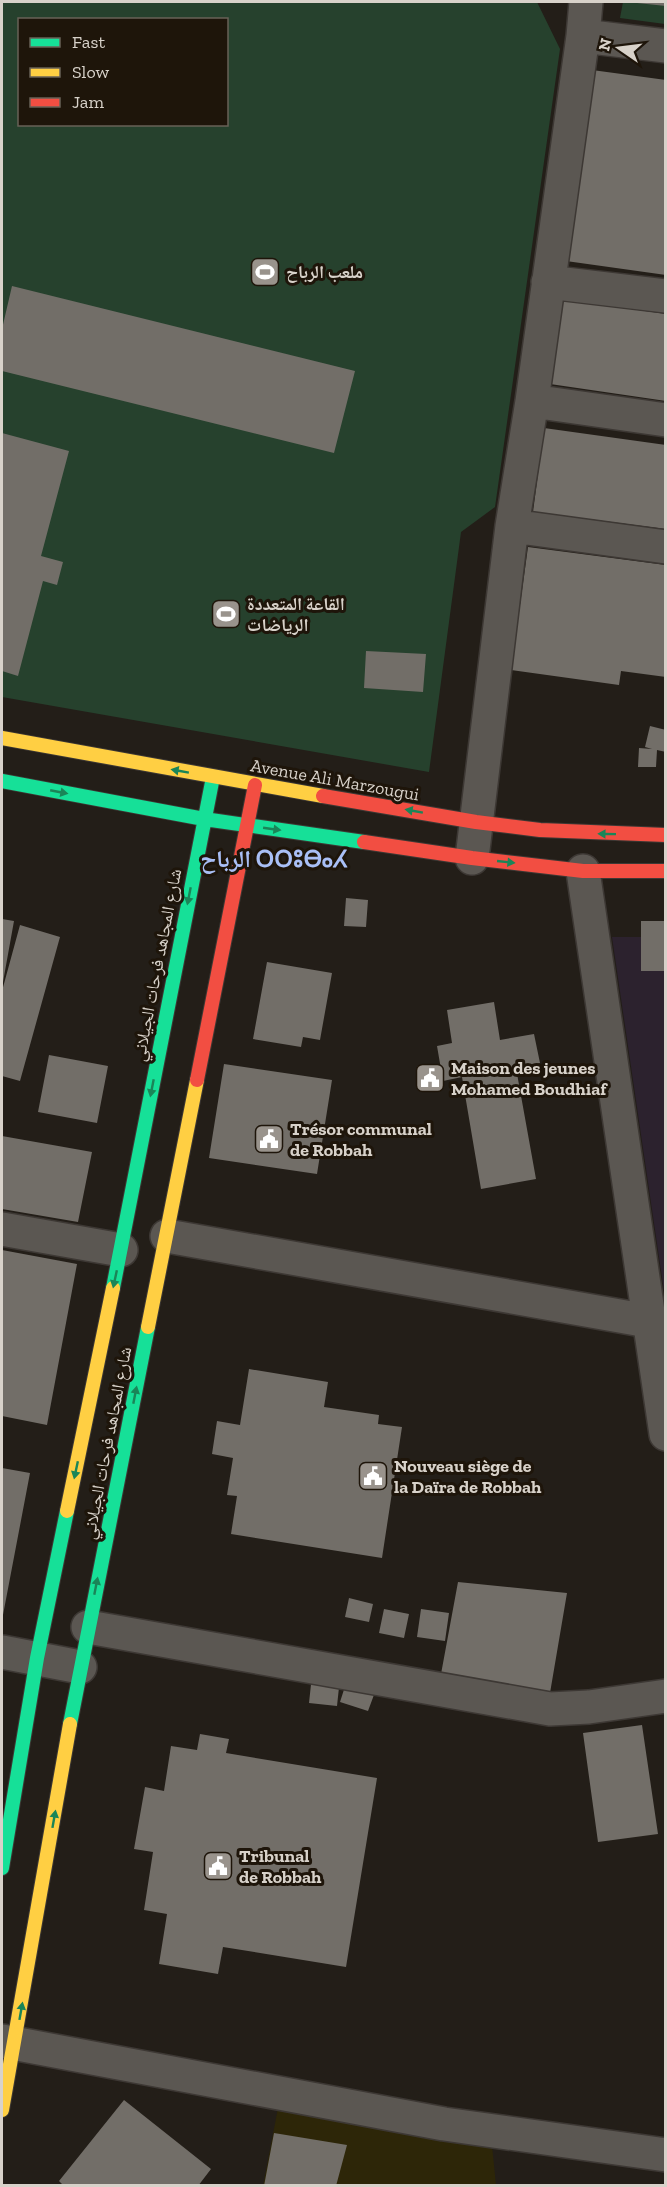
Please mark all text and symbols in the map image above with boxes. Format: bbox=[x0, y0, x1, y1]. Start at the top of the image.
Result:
legend bbox=[18, 18, 228, 126]
north arrow bbox=[589, 18, 649, 78]
text: Fast bbox=[72, 31, 105, 53]
text: N bbox=[594, 36, 616, 53]
text: Slow bbox=[72, 61, 109, 83]
text: Jam bbox=[72, 91, 104, 113]
sports icon: ملعب الرباح bbox=[249, 256, 281, 288]
place label: ملعب الرباح bbox=[286, 261, 363, 283]
place label: القاعة المتعددة الرياضات bbox=[247, 593, 345, 636]
sports icon: القاعة المتعددة الرياضات bbox=[210, 598, 242, 630]
street label: Avenue Ali Marzougui bbox=[249, 754, 421, 806]
one-way arrow bbox=[170, 766, 189, 775]
one-way arrow bbox=[50, 788, 69, 797]
one-way arrow bbox=[404, 807, 423, 816]
one-way arrow bbox=[262, 825, 281, 834]
one-way arrow bbox=[598, 829, 617, 839]
district label: الرباح ⵔⵔⵓⴱⴰⵃ bbox=[200, 844, 348, 874]
one-way arrow bbox=[497, 857, 516, 867]
street label: شارع المجاهد فرحات الجيلاني bbox=[128, 867, 190, 1064]
one-way arrow bbox=[184, 887, 193, 906]
place label: Maison des jeunes Mohamed Boudhiaf bbox=[451, 1057, 608, 1100]
public building icon: Maison des jeunes Mohamed Boudhiaf bbox=[414, 1062, 446, 1094]
one-way arrow bbox=[147, 1078, 156, 1097]
place label: Trésor communal de Robbah bbox=[290, 1118, 432, 1161]
public building icon: Trésor communal de Robbah bbox=[253, 1123, 285, 1155]
one-way arrow bbox=[110, 1270, 119, 1289]
street label: شارع المجاهد فرحات الجيلاني bbox=[78, 1345, 140, 1542]
one-way arrow bbox=[131, 1385, 140, 1404]
place label: Nouveau siège de la Daïra de Robbah bbox=[394, 1455, 542, 1498]
public building icon: Nouveau siège de la Daïra de Robbah bbox=[357, 1460, 389, 1492]
one-way arrow bbox=[71, 1461, 80, 1480]
one-way arrow bbox=[92, 1577, 102, 1595]
one-way arrow bbox=[50, 1810, 59, 1829]
place label: Tribunal de Robbah bbox=[239, 1845, 322, 1888]
public building icon: Tribunal de Robbah bbox=[202, 1850, 234, 1882]
one-way arrow bbox=[17, 2002, 26, 2021]

